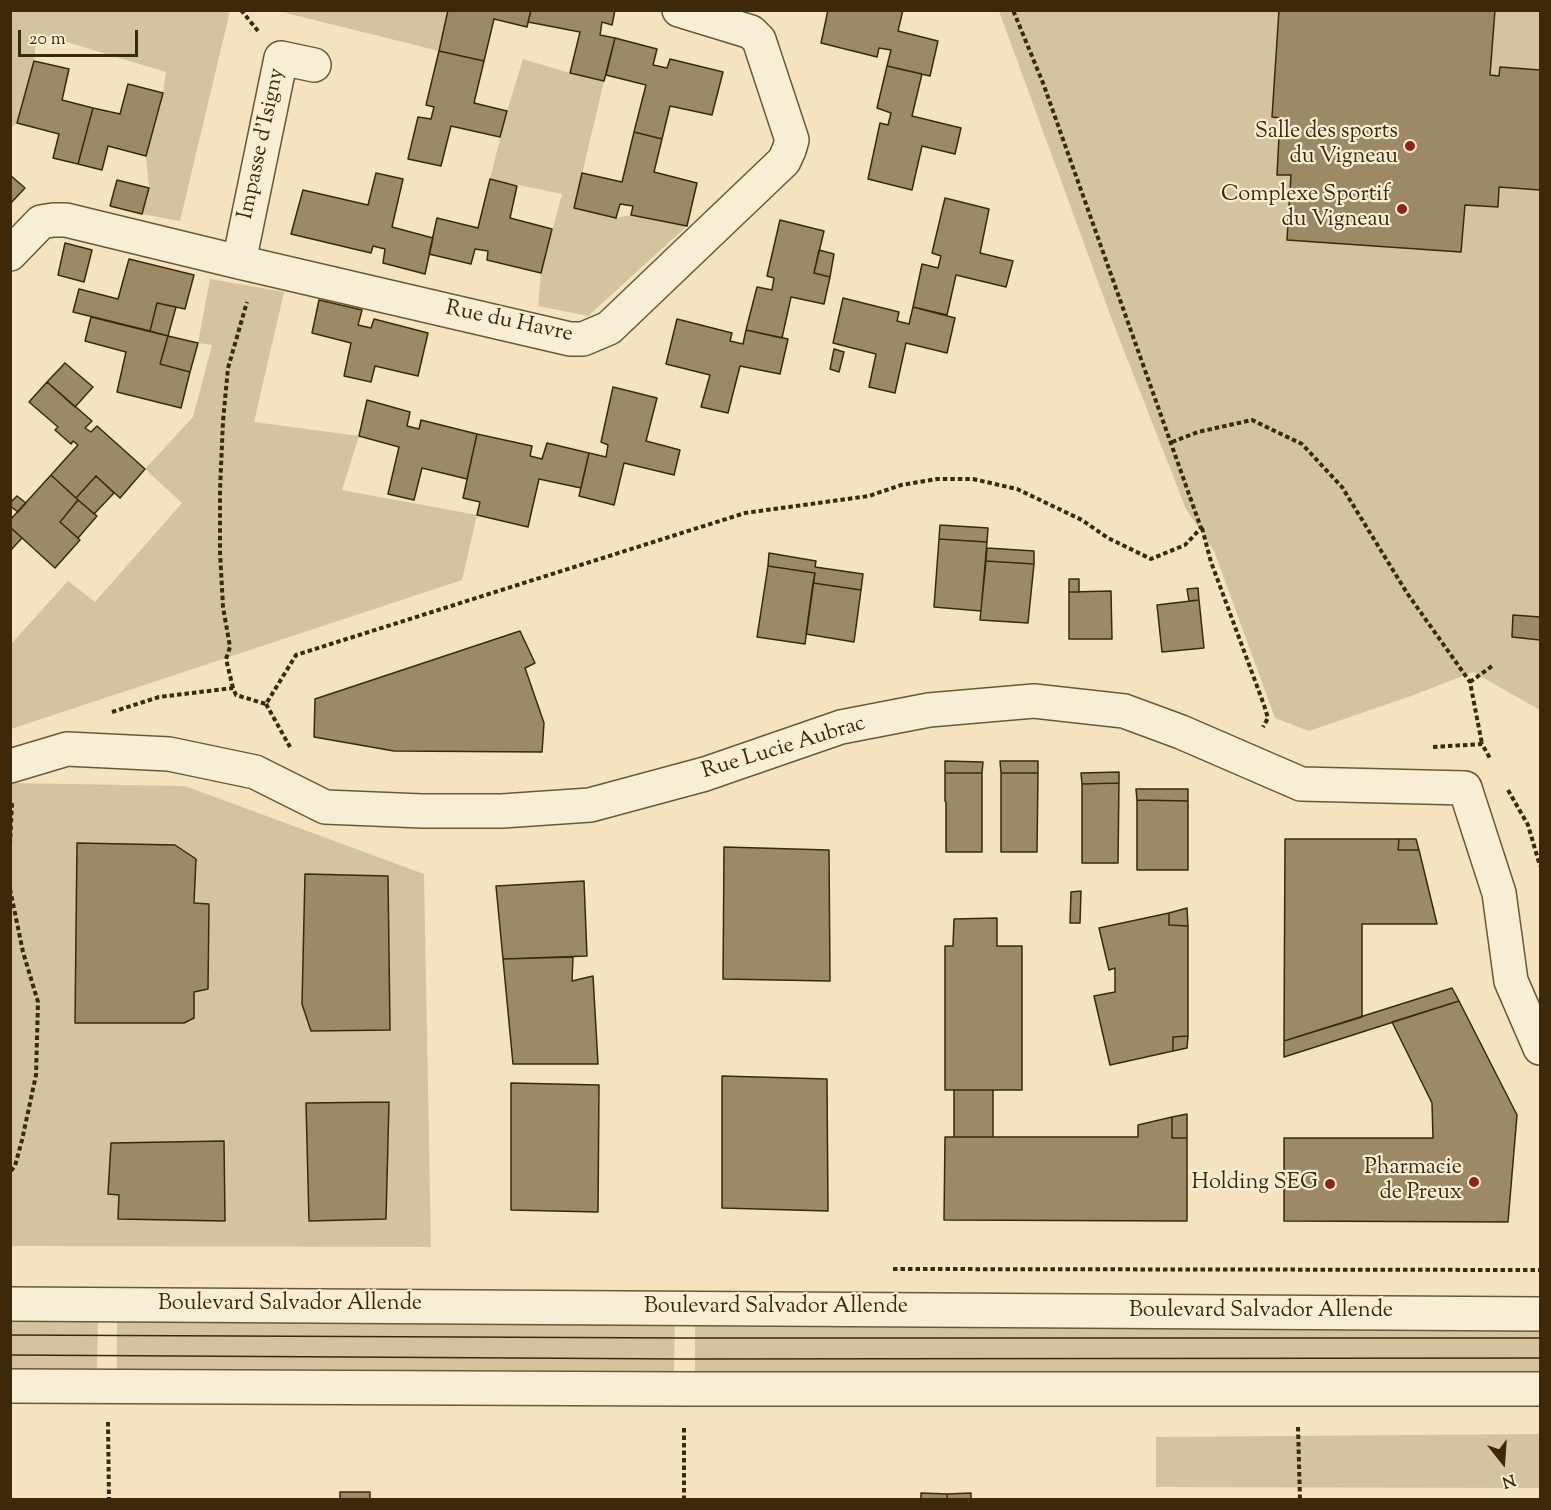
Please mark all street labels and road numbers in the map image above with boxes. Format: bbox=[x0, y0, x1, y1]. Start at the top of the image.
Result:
street label: Impasse d'Isigny bbox=[234, 66, 292, 222]
street label: Rue du Havre bbox=[443, 297, 575, 349]
street label: Rue Lucie Aubrac bbox=[699, 712, 869, 786]
street label: Boulevard Salvador Allende bbox=[158, 1292, 422, 1318]
street label: Boulevard Salvador Allende bbox=[644, 1295, 908, 1321]
street label: Boulevard Salvador Allende bbox=[1129, 1299, 1393, 1325]

